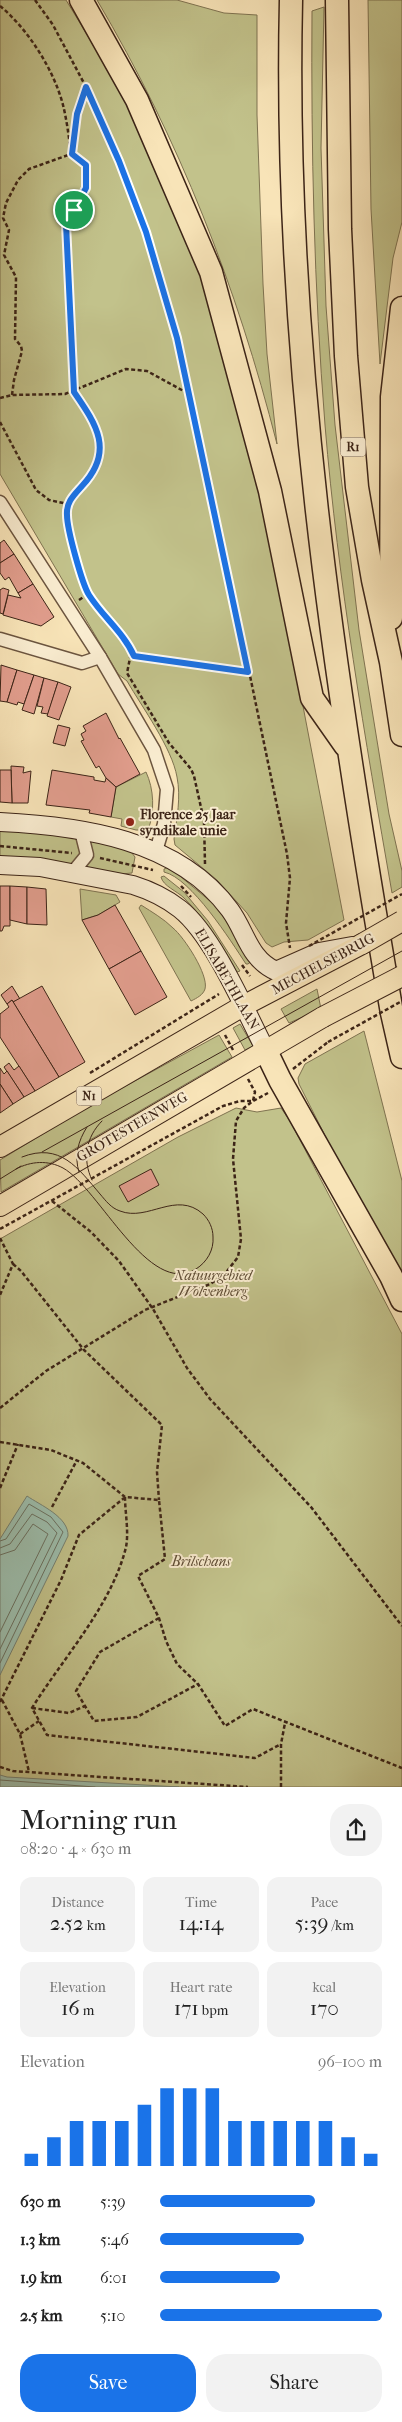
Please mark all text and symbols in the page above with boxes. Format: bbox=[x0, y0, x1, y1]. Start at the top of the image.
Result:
pin bbox=[53, 189, 95, 231]
icon: arrive bbox=[60, 196, 88, 224]
road number: R1 bbox=[340, 438, 366, 457]
place label: Florence 25 Jaar syndikale unie bbox=[139, 806, 237, 839]
marker: Florence 25 Jaar syndikale unie bbox=[124, 816, 136, 828]
street label: ELISABETHLAAN bbox=[191, 925, 263, 1033]
street label: MECHELSEBRUG bbox=[269, 930, 377, 998]
road number: N1 bbox=[76, 1086, 102, 1106]
street label: GROTESTEENWEG bbox=[73, 1088, 191, 1166]
park label: Natuurgebied Wolvenberg bbox=[173, 1267, 254, 1300]
park label: Brilschans bbox=[170, 1553, 231, 1570]
text: Morning run bbox=[20, 1803, 177, 1836]
button: share bbox=[330, 1804, 382, 1856]
text: 08:20 · 4 × 630 m bbox=[20, 1839, 131, 1858]
text: Distance bbox=[51, 1894, 104, 1911]
text: Time bbox=[185, 1894, 217, 1911]
text: Pace bbox=[310, 1894, 338, 1911]
text: 2.52 bbox=[50, 1911, 84, 1935]
text: 14:14 bbox=[179, 1911, 223, 1935]
text: 5:39 bbox=[295, 1911, 329, 1935]
text: km bbox=[84, 1917, 106, 1934]
text: /km bbox=[329, 1917, 354, 1934]
text: Elevation bbox=[49, 1979, 106, 1996]
text: Heart rate bbox=[170, 1979, 232, 1996]
text: kcal bbox=[313, 1979, 336, 1996]
text: 16 bbox=[61, 1996, 80, 2020]
text: 171 bbox=[174, 1996, 199, 2020]
text: 170 bbox=[310, 1996, 339, 2020]
text: m bbox=[80, 2002, 94, 2019]
text: bpm bbox=[199, 2002, 228, 2019]
text: Elevation bbox=[20, 2052, 85, 2071]
text: 96–100 m bbox=[318, 2052, 382, 2071]
text: 630 m bbox=[20, 2192, 61, 2211]
text: 5:39 bbox=[100, 2192, 126, 2211]
text: 1.3 km bbox=[20, 2230, 60, 2249]
text: 5:46 bbox=[100, 2230, 129, 2249]
text: 1.9 km bbox=[20, 2268, 62, 2287]
text: 6:01 bbox=[100, 2268, 127, 2287]
text: 2.5 km bbox=[20, 2306, 63, 2325]
text: 5:10 bbox=[100, 2306, 125, 2325]
button: Save bbox=[20, 2354, 196, 2412]
button: Share bbox=[206, 2354, 382, 2412]

